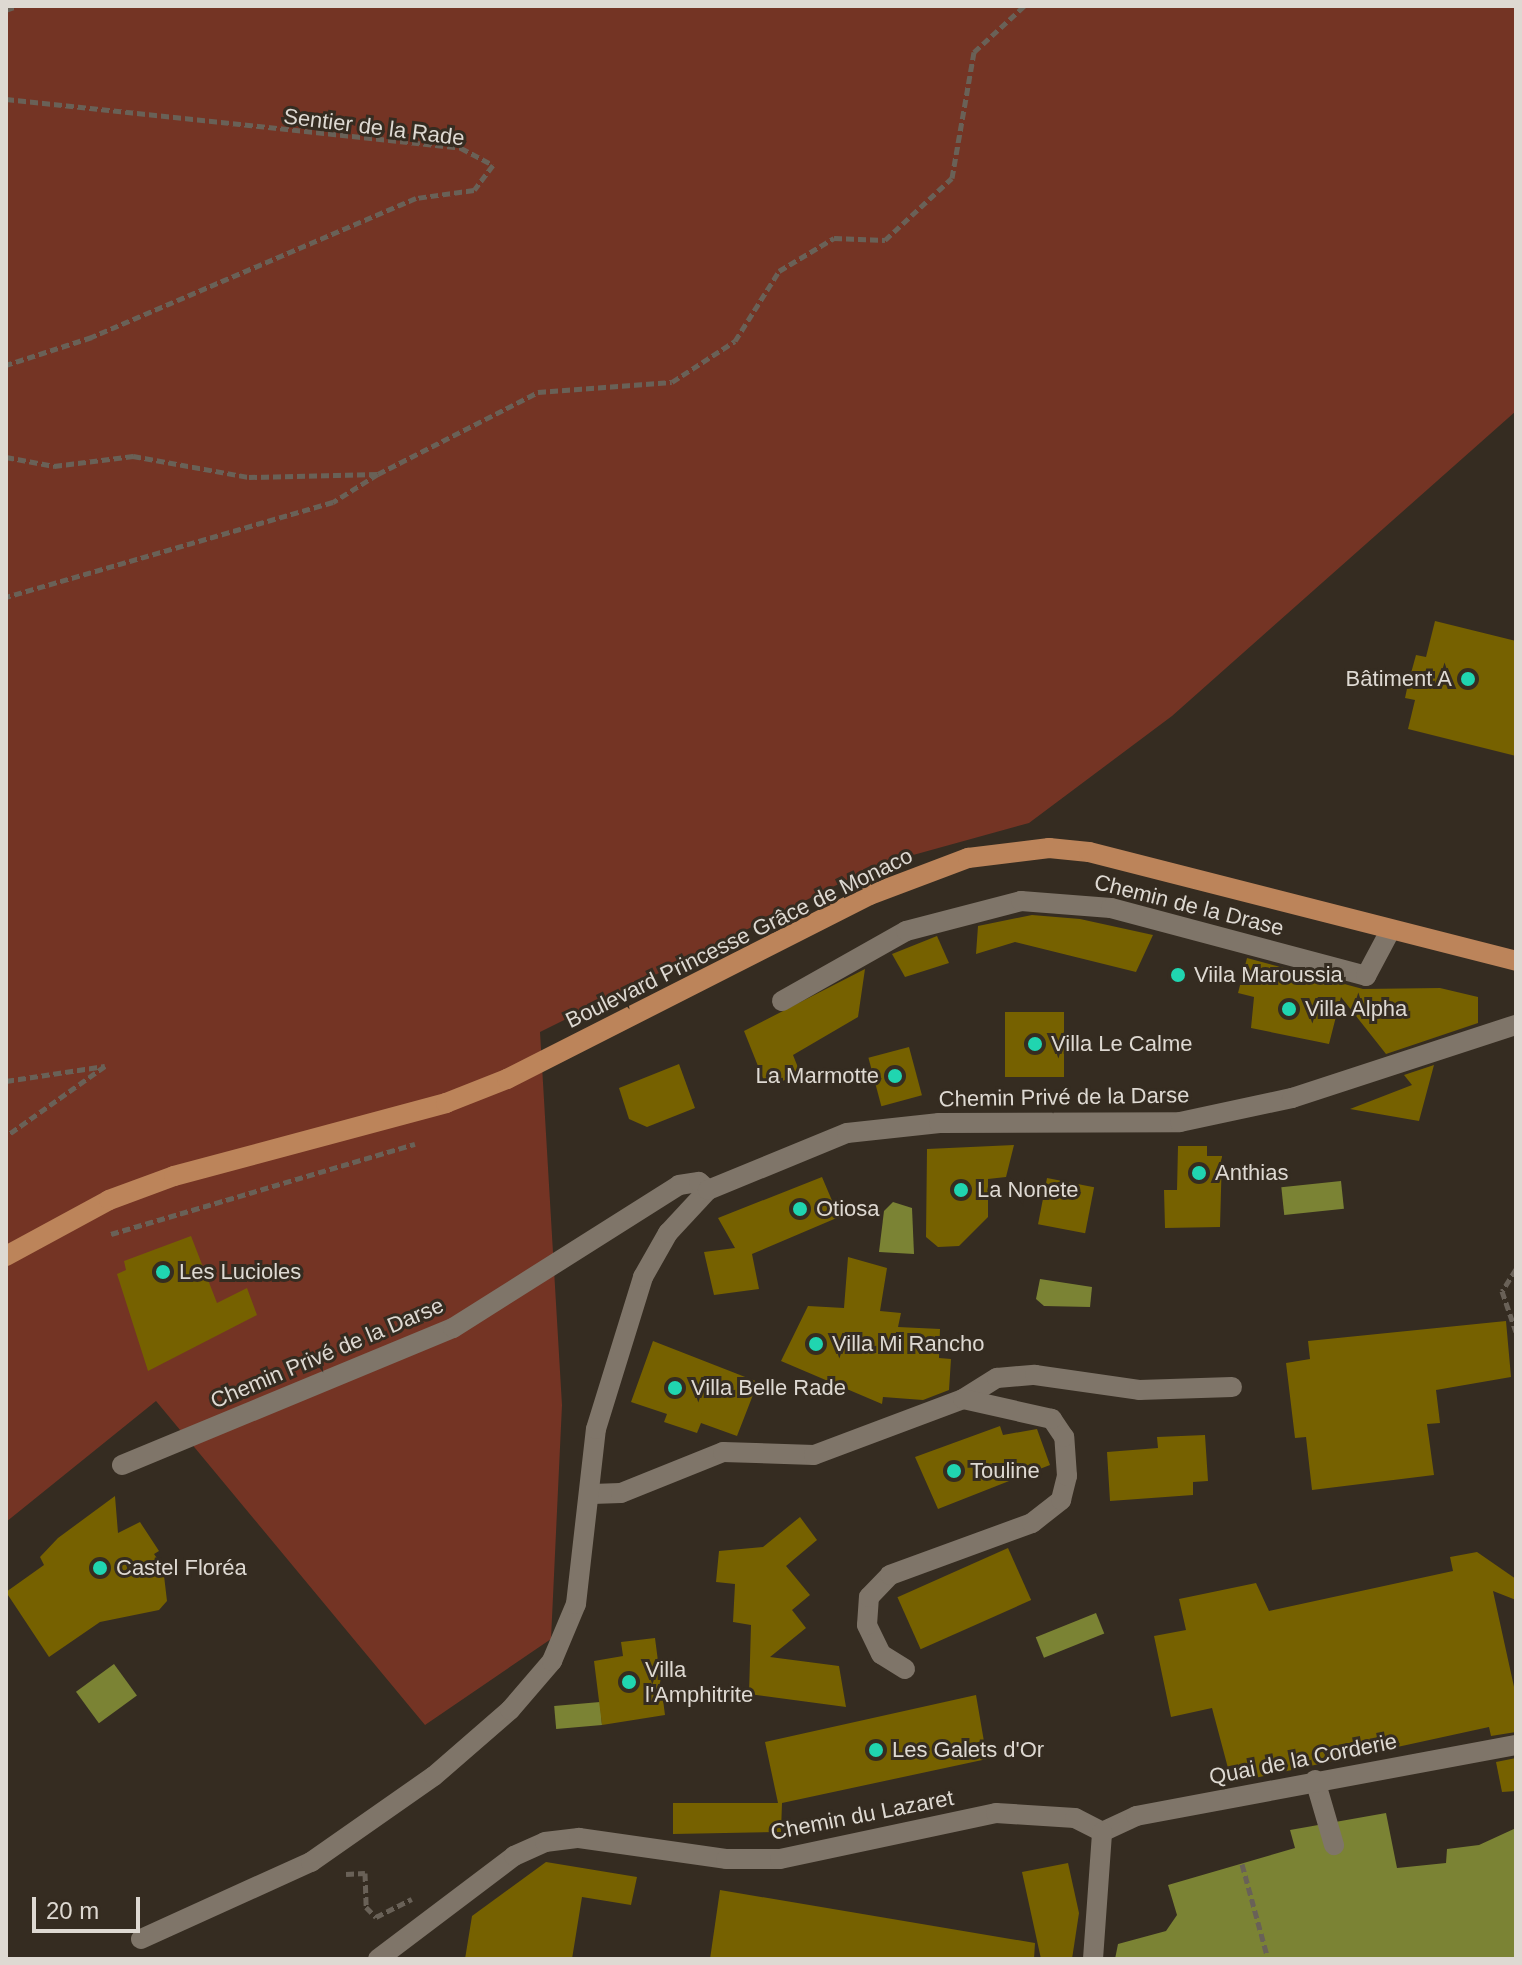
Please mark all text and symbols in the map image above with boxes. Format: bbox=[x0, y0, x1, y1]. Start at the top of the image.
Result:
street label: Sentier de la Rade bbox=[282, 103, 466, 151]
place label: Bâtiment A bbox=[1344, 666, 1452, 692]
marker: Bâtiment A bbox=[1459, 670, 1477, 688]
street label: Boulevard Princesse Grâce de Monaco bbox=[561, 842, 917, 1034]
street label: Chemin de la Drase bbox=[1091, 869, 1287, 941]
place label: Viila Maroussia bbox=[1194, 962, 1343, 988]
marker: Viila Maroussia bbox=[1169, 966, 1187, 984]
place label: Villa Alpha bbox=[1305, 996, 1409, 1022]
marker: Villa Alpha bbox=[1280, 1000, 1298, 1018]
place label: Villa Le Calme bbox=[1051, 1031, 1192, 1057]
marker: Villa Le Calme bbox=[1026, 1035, 1044, 1053]
place label: La Marmotte bbox=[756, 1063, 879, 1089]
marker: La Marmotte bbox=[886, 1067, 904, 1085]
street label: Chemin Privé de la Darse bbox=[938, 1082, 1190, 1112]
place label: Anthias bbox=[1215, 1160, 1288, 1186]
marker: Anthias bbox=[1190, 1164, 1208, 1182]
place label: La Nonete bbox=[977, 1177, 1079, 1203]
marker: La Nonete bbox=[952, 1181, 970, 1199]
place label: Otiosa bbox=[816, 1196, 880, 1222]
marker: Otiosa bbox=[791, 1200, 809, 1218]
place label: Les Lucioles bbox=[179, 1259, 301, 1285]
marker: Les Lucioles bbox=[154, 1263, 172, 1281]
street label: Chemin Privé de la Darse bbox=[206, 1292, 448, 1414]
place label: Villa Mi Rancho bbox=[832, 1331, 984, 1357]
marker: Villa Mi Rancho bbox=[807, 1335, 825, 1353]
place label: Villa Belle Rade bbox=[691, 1375, 846, 1401]
marker: Villa Belle Rade bbox=[666, 1379, 684, 1397]
place label: Touline bbox=[970, 1458, 1040, 1484]
marker: Touline bbox=[945, 1462, 963, 1480]
place label: Castel Floréa bbox=[116, 1555, 247, 1581]
marker: Castel Floréa bbox=[91, 1559, 109, 1577]
place label: Villa l'Amphitrite bbox=[645, 1656, 753, 1708]
marker: Villa l'Amphitrite bbox=[620, 1673, 638, 1691]
street label: Quai de la Corderie bbox=[1207, 1728, 1399, 1790]
place label: Les Galets d'Or bbox=[892, 1737, 1044, 1763]
marker: Les Galets d'Or bbox=[867, 1741, 885, 1759]
street label: Chemin du Lazaret bbox=[768, 1784, 956, 1846]
scale bar bbox=[36, 1881, 144, 1931]
text: 20 m bbox=[46, 1897, 99, 1924]

